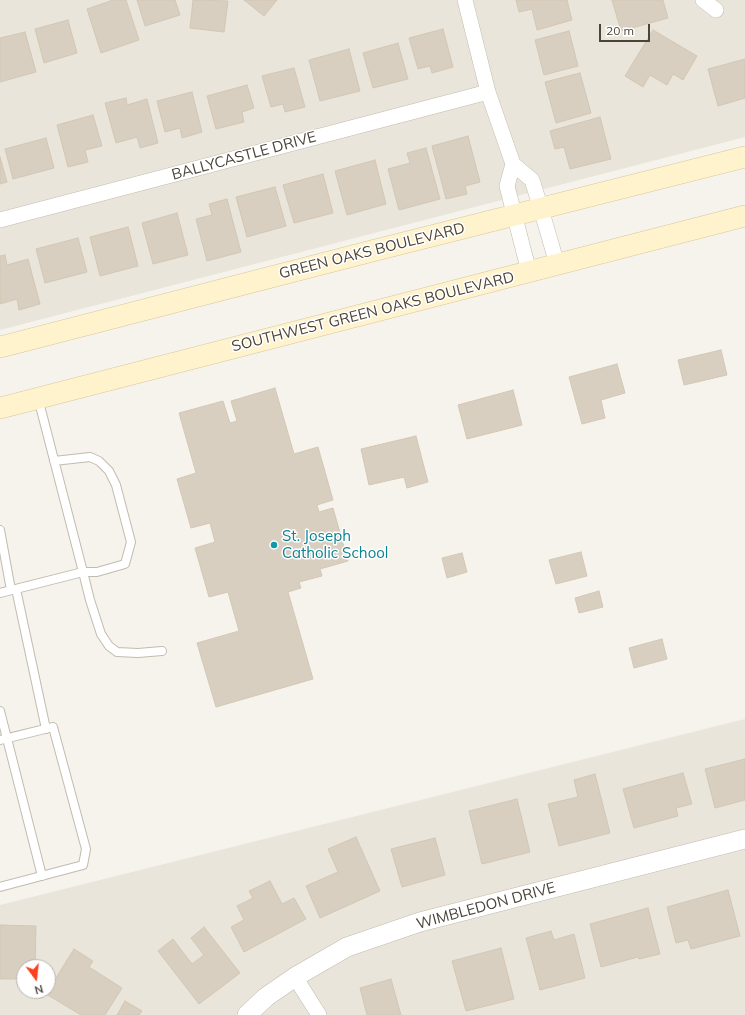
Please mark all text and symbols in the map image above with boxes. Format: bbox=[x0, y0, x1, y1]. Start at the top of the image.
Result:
scale bar bbox=[601, 16, 652, 42]
text: 20 m bbox=[606, 23, 634, 38]
street label: BALLYCASTLE DRIVE bbox=[170, 128, 318, 184]
street label: GREEN OAKS BOULEVARD bbox=[277, 219, 467, 283]
street label: SOUTHWEST GREEN OAKS BOULEVARD bbox=[230, 268, 516, 356]
place label: St. Joseph Catholic School bbox=[282, 527, 388, 562]
marker: St. Joseph Catholic School bbox=[269, 540, 279, 550]
street label: WIMBLEDON DRIVE bbox=[414, 879, 558, 933]
north arrow bbox=[16, 959, 56, 999]
text: N bbox=[33, 982, 45, 997]

